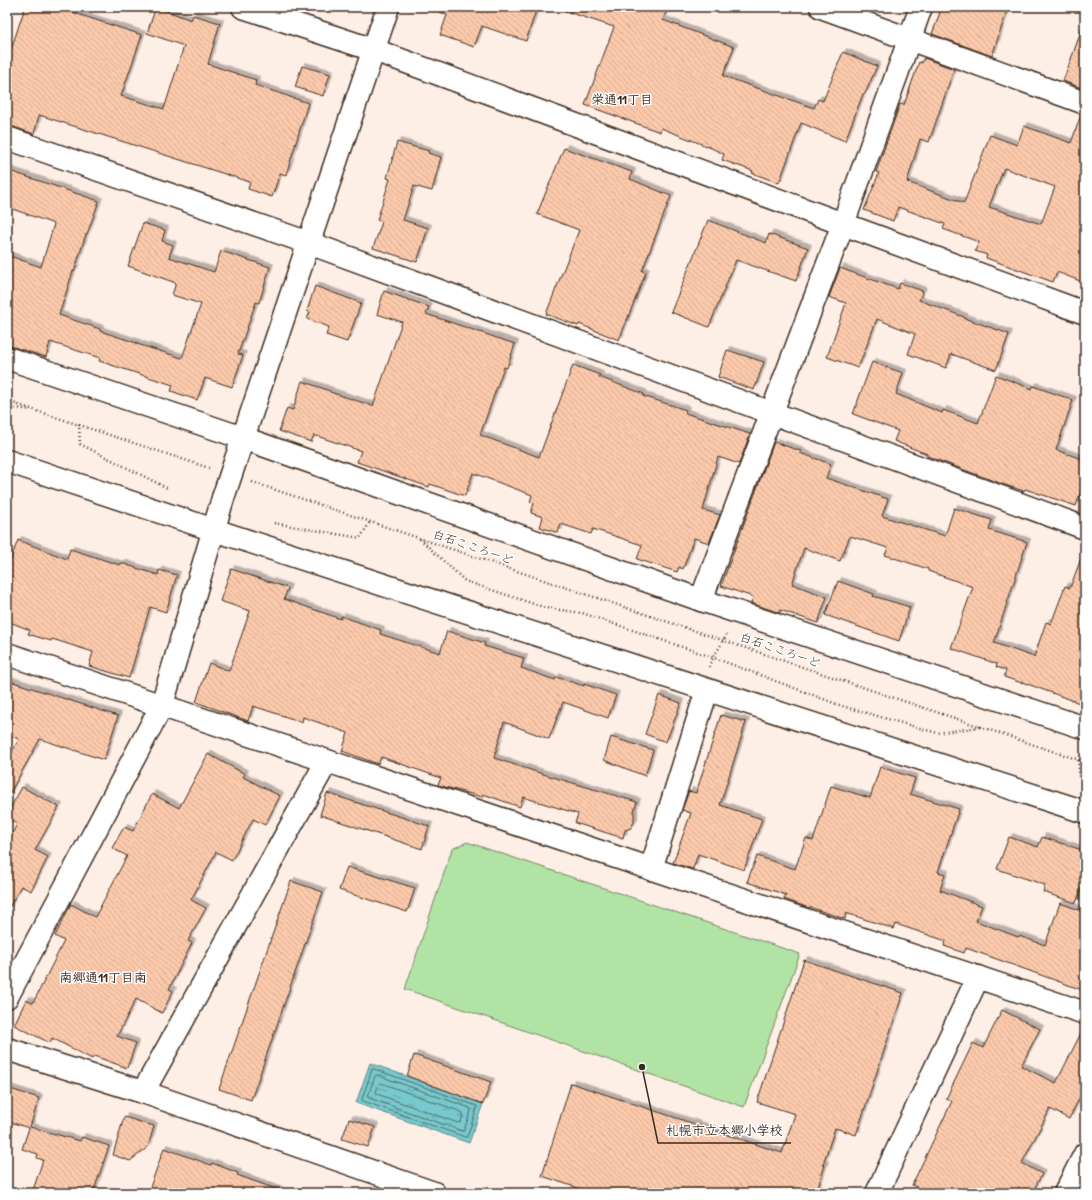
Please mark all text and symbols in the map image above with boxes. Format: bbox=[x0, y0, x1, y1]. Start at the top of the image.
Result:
district label: 栄通11丁目 bbox=[591, 90, 653, 108]
street label: 白石こころーど bbox=[431, 525, 516, 568]
street label: 白石こころーど bbox=[738, 628, 823, 671]
district label: 南郷通11丁目南 bbox=[59, 968, 147, 986]
callout: 札幌市立本郷小学校 bbox=[658, 1118, 791, 1143]
text: 札幌市立本郷小学校 bbox=[665, 1121, 783, 1139]

